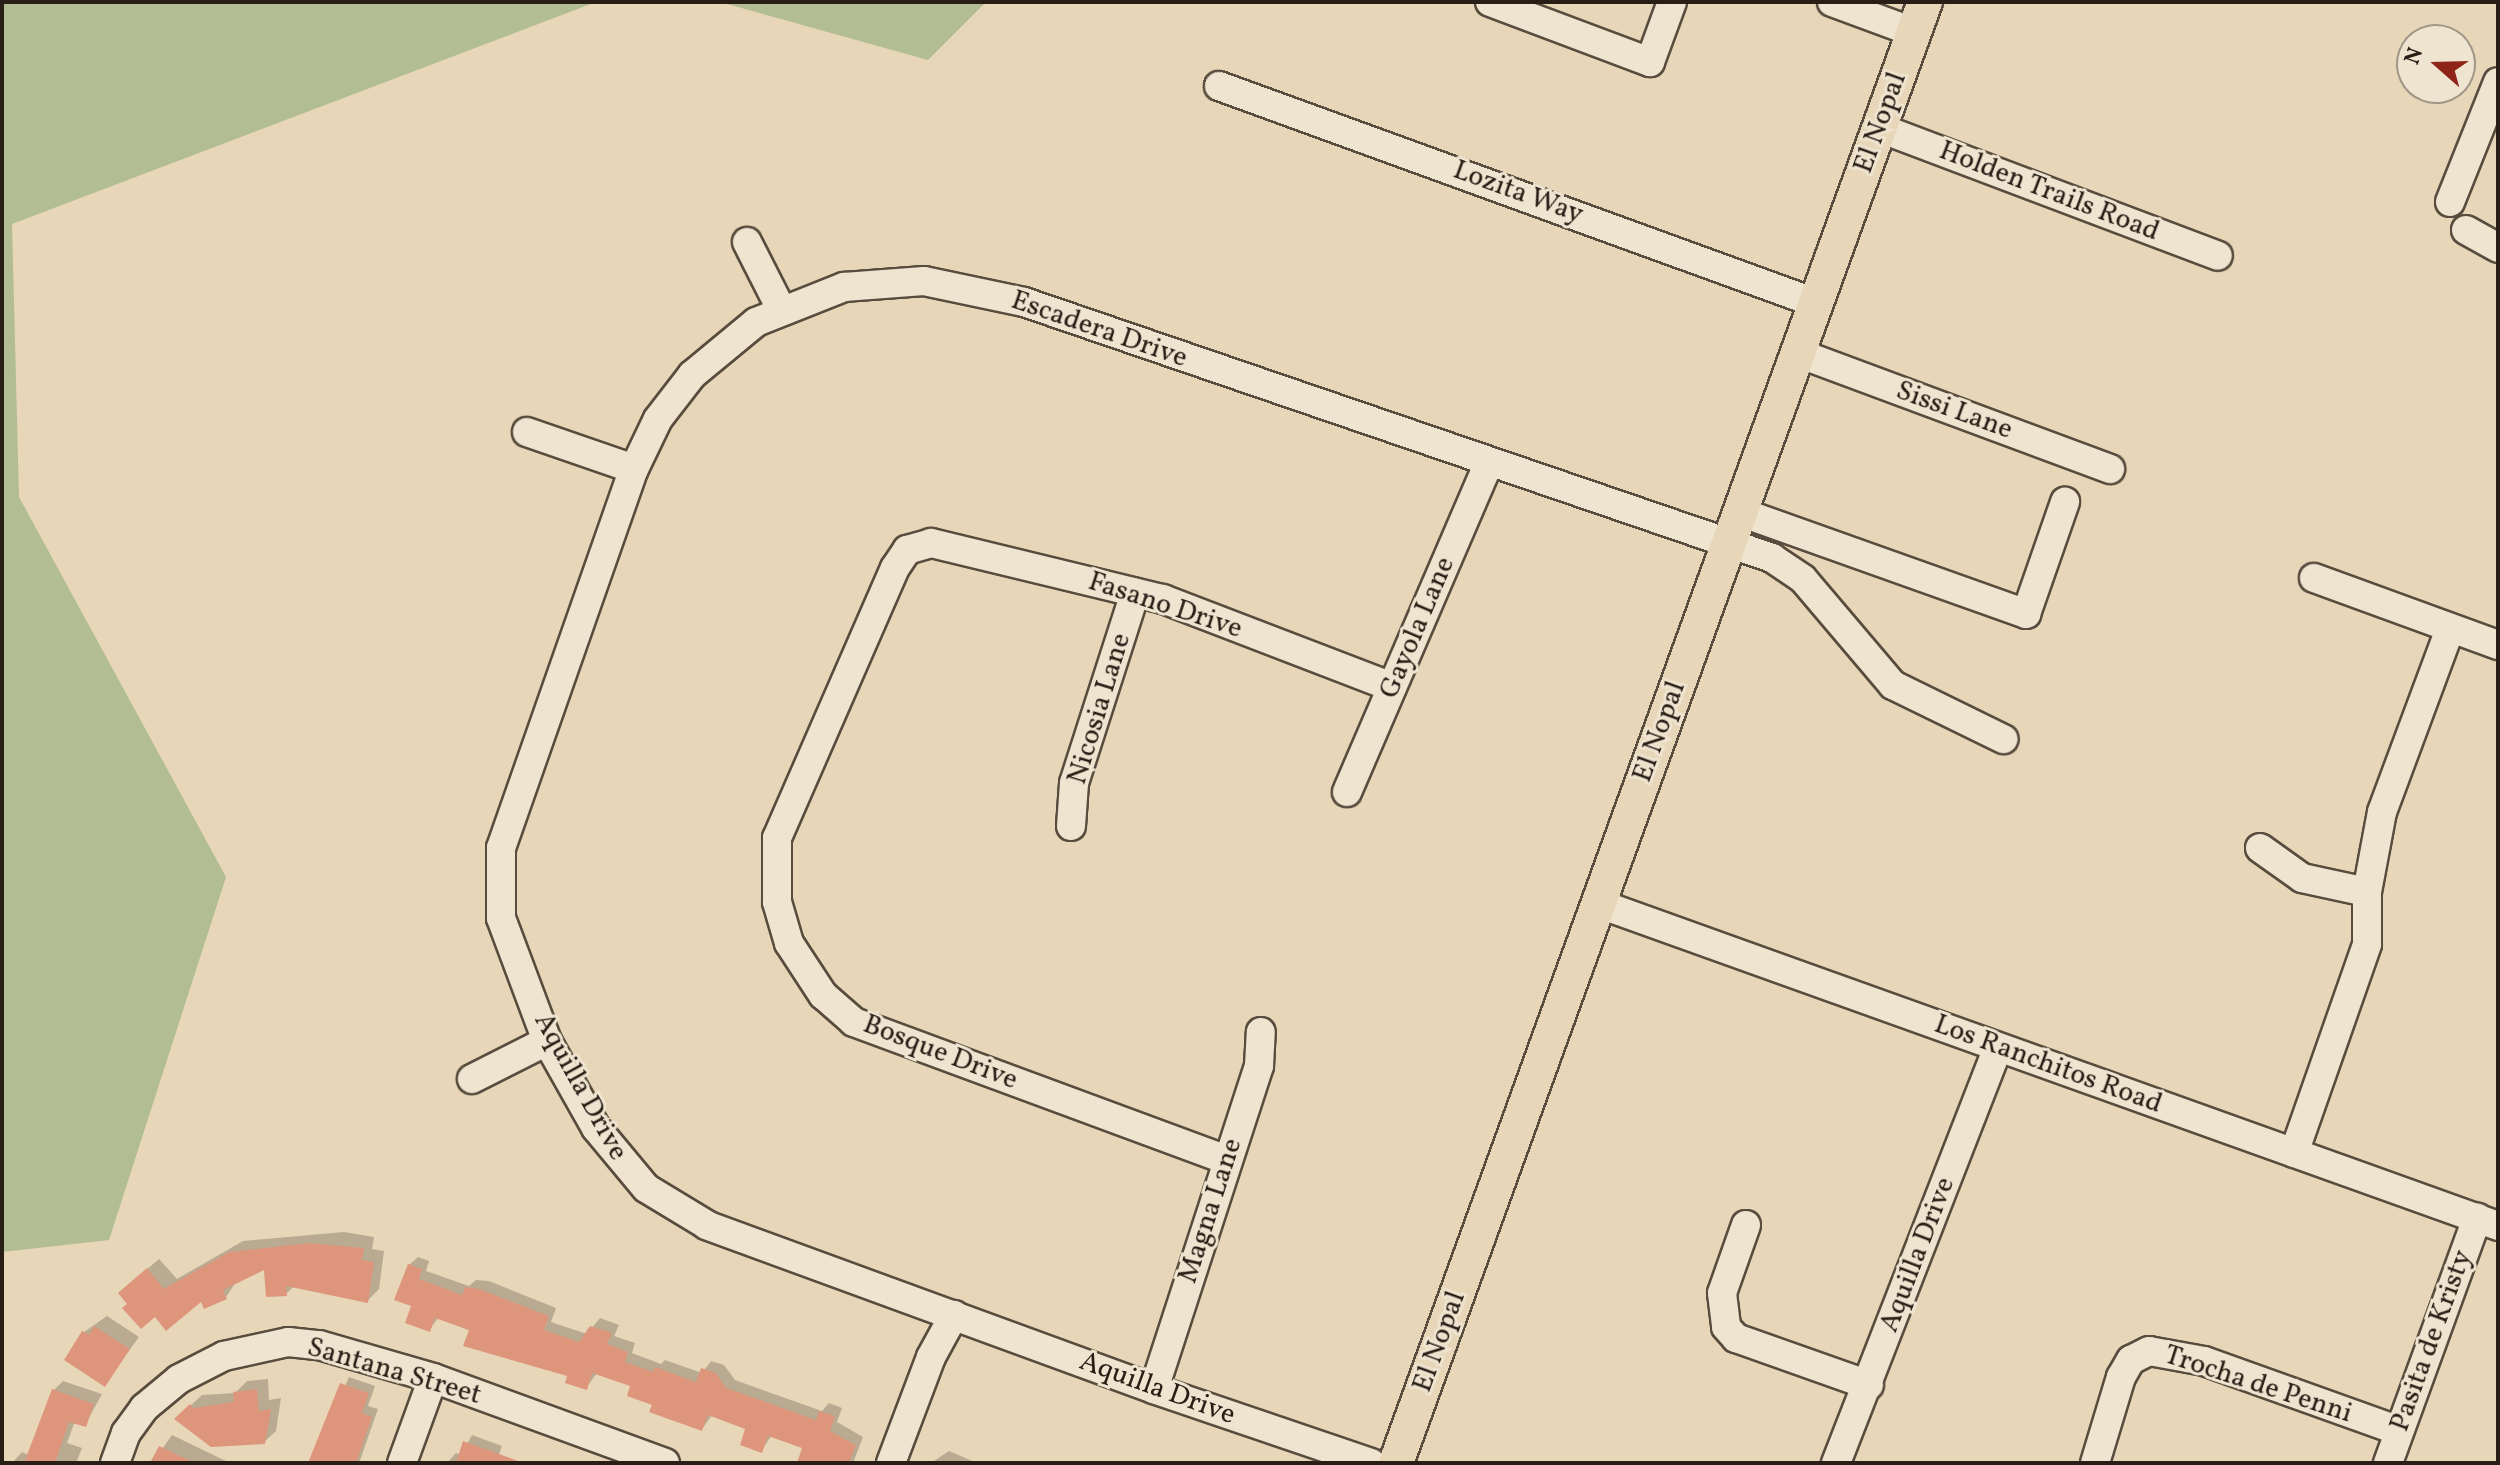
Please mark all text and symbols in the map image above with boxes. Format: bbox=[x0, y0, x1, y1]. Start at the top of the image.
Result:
north arrow bbox=[2396, 24, 2476, 104]
text: N bbox=[2398, 44, 2432, 69]
street label: El Nopal bbox=[1847, 68, 1915, 178]
street label: Holden Trails Road bbox=[1934, 134, 2164, 250]
street label: Lozita Way bbox=[1448, 154, 1588, 232]
street label: Escadera Drive bbox=[1007, 284, 1191, 376]
street label: Sissi Lane bbox=[1891, 374, 2017, 448]
street label: Gayola Lane bbox=[1373, 552, 1463, 704]
street label: Fasano Drive bbox=[1084, 565, 1246, 647]
street label: Nicosia Lane bbox=[1061, 629, 1139, 789]
street label: El Nopal bbox=[1626, 677, 1694, 787]
street label: Aquilla Drive bbox=[526, 1007, 634, 1167]
street label: Bosque Drive bbox=[858, 1008, 1022, 1098]
street label: Los Ranchitos Road bbox=[1929, 1008, 2167, 1122]
street label: Magna Lane bbox=[1172, 1134, 1250, 1288]
street label: Aquilla Drive bbox=[1873, 1173, 1963, 1337]
street label: Pasita de Kristy bbox=[2384, 1246, 2480, 1436]
street label: El Nopal bbox=[1406, 1287, 1474, 1397]
street label: Santana Street bbox=[303, 1331, 485, 1413]
street label: Trocha de Penni bbox=[2160, 1339, 2356, 1431]
street label: Aquilla Drive bbox=[1075, 1345, 1239, 1433]

